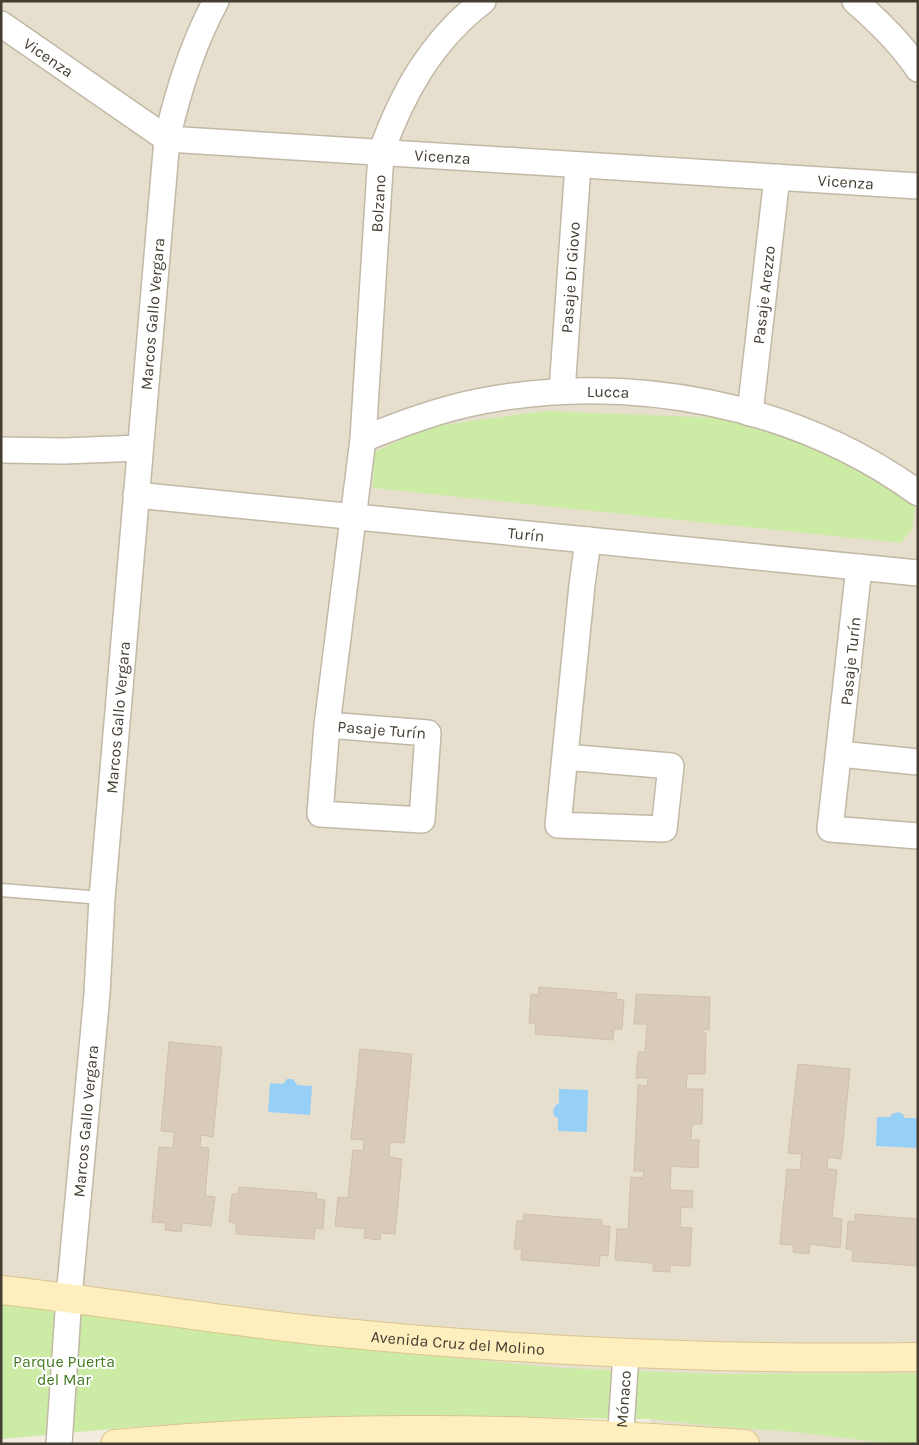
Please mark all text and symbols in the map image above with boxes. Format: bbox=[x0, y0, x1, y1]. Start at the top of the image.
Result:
street label: Vicenza bbox=[20, 34, 77, 81]
street label: Vicenza bbox=[414, 146, 471, 168]
street label: Vicenza bbox=[817, 171, 874, 193]
street label: Bolzano bbox=[367, 174, 390, 233]
street label: Pasaje Di Giovo bbox=[557, 221, 584, 334]
street label: Marcos Gallo Vergara bbox=[137, 237, 169, 391]
street label: Pasaje Arezzo bbox=[749, 245, 779, 345]
street label: Lucca bbox=[587, 382, 630, 402]
street label: Turín bbox=[507, 523, 545, 546]
street label: Pasaje Turín bbox=[836, 616, 865, 706]
street label: Marcos Gallo Vergara bbox=[102, 641, 134, 794]
street label: Pasaje Turín bbox=[337, 717, 427, 743]
street label: Marcos Gallo Vergara bbox=[69, 1044, 102, 1198]
street label: Avenida Cruz del Molino bbox=[370, 1327, 545, 1359]
park label: Parque Puerta del Mar bbox=[13, 1352, 115, 1389]
street label: Mónaco bbox=[612, 1370, 635, 1429]

